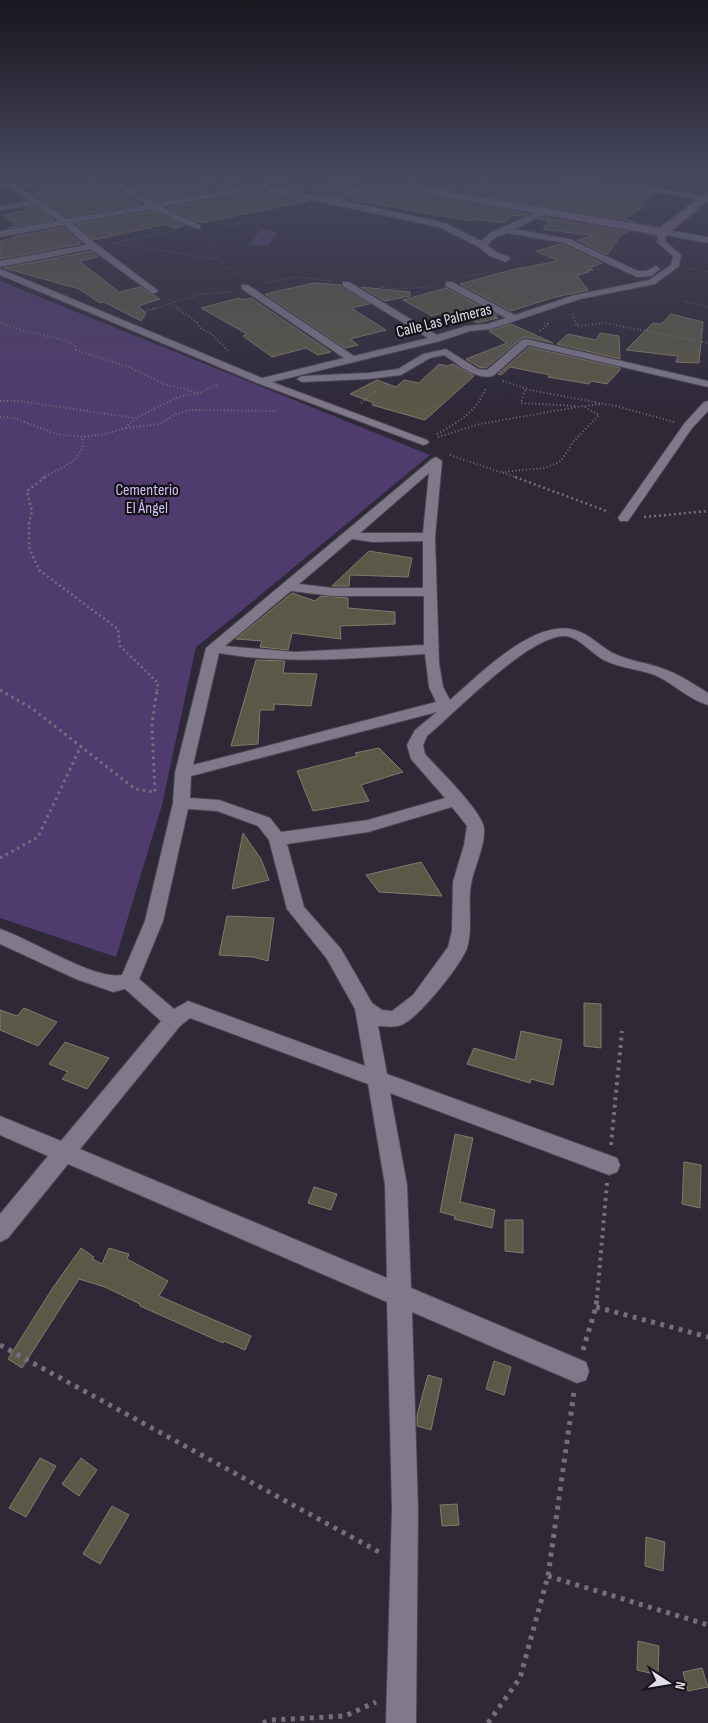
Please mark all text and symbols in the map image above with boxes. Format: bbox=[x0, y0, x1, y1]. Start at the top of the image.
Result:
street label: Calle Las Palmeras bbox=[394, 300, 494, 342]
park label: Cementerio El Ángel bbox=[115, 481, 179, 518]
north arrow bbox=[643, 1658, 693, 1708]
text: N bbox=[671, 1680, 689, 1691]

